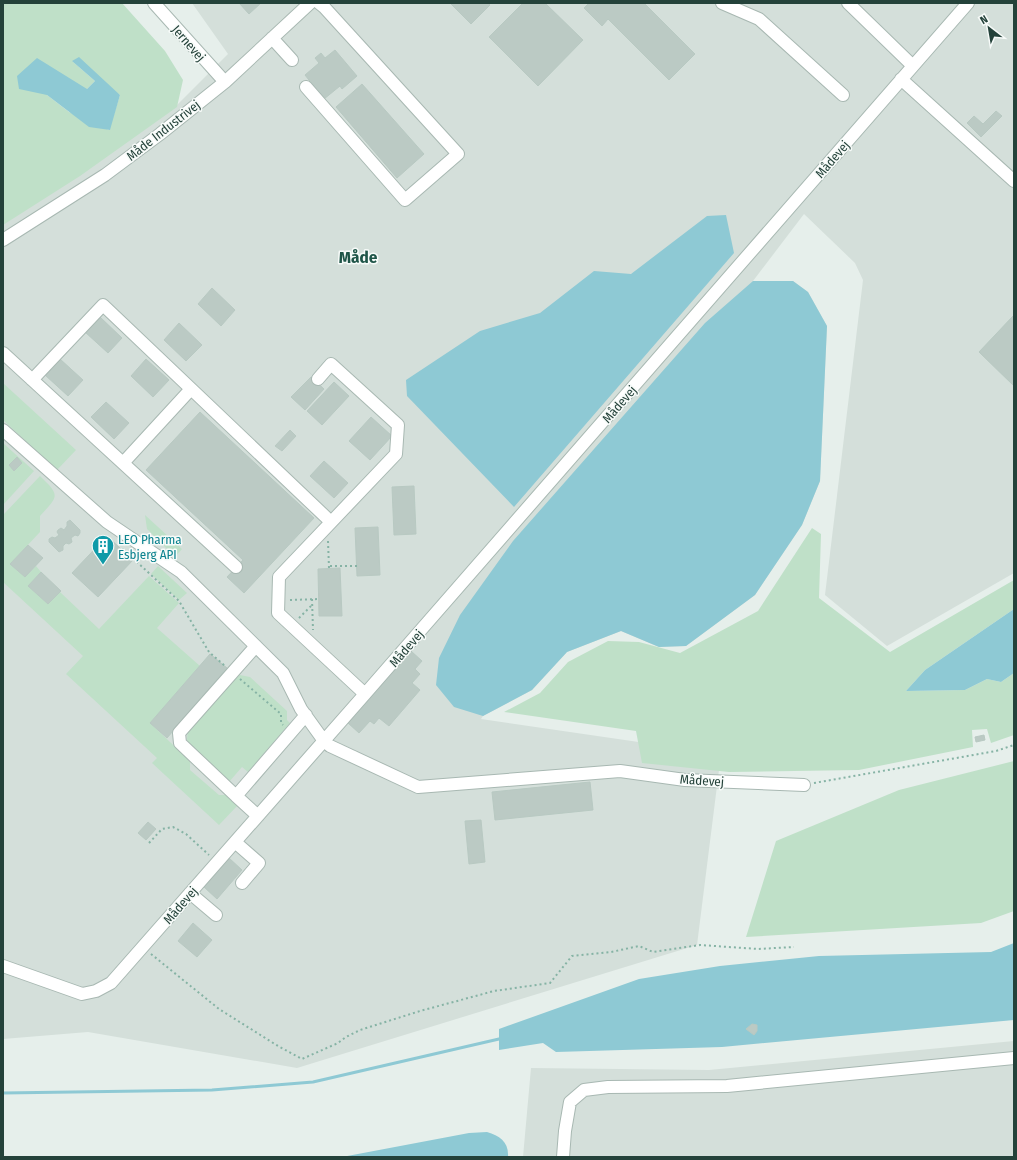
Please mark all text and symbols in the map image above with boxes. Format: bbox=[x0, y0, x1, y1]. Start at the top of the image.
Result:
north arrow bbox=[969, 8, 1009, 48]
text: N bbox=[978, 13, 990, 27]
street label: Jernevej bbox=[169, 22, 208, 65]
street label: Måde Industrivej bbox=[124, 97, 203, 164]
street label: Mådevej bbox=[812, 138, 853, 181]
district label: Måde bbox=[339, 247, 378, 268]
street label: Mådevej bbox=[599, 383, 640, 426]
place label: LEO Pharma Esbjerg API bbox=[118, 532, 182, 562]
building icon: LEO Pharma Esbjerg API bbox=[90, 533, 116, 566]
street label: Mådevej bbox=[386, 627, 427, 670]
street label: Mådevej bbox=[679, 771, 725, 790]
street label: Mådevej bbox=[160, 884, 201, 927]

